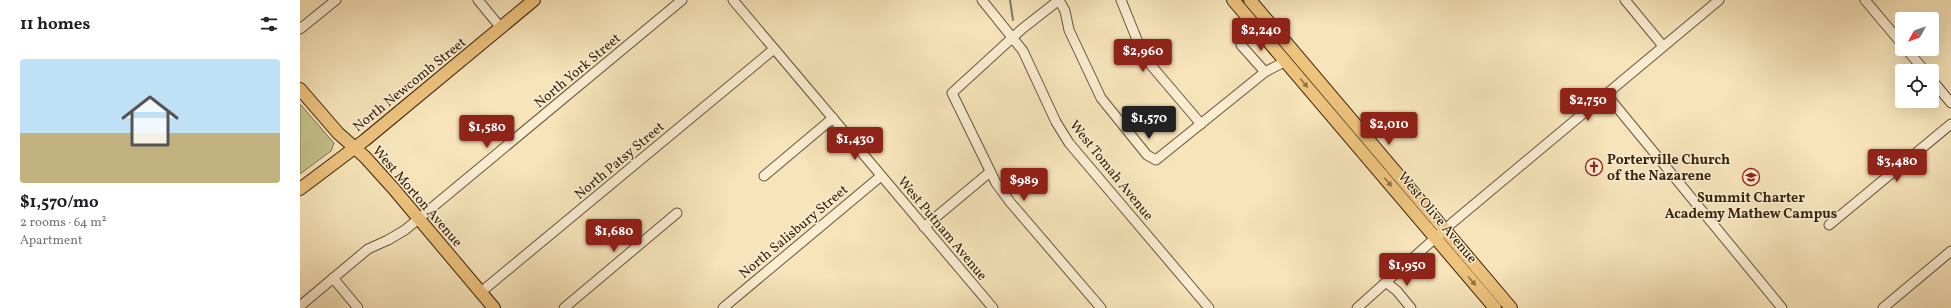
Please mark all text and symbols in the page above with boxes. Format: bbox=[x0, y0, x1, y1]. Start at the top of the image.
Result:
north arrow bbox=[1895, 12, 1939, 56]
map controls bbox=[1895, 12, 1939, 108]
text: 11 homes bbox=[20, 13, 90, 36]
icon: filters bbox=[258, 13, 280, 35]
pin: $2,240 bbox=[1228, 18, 1294, 52]
text: $2,240 bbox=[1241, 22, 1281, 40]
street label: North York Street bbox=[531, 29, 625, 113]
street label: North Newcomb Street bbox=[349, 33, 471, 137]
pin: $2,960 bbox=[1110, 39, 1176, 73]
text: $2,960 bbox=[1123, 43, 1163, 61]
button: locate bbox=[1895, 64, 1939, 108]
one-way arrow bbox=[1299, 78, 1308, 88]
icon: home bbox=[114, 85, 186, 157]
pin: $2,750 bbox=[1555, 88, 1621, 122]
text: $2,750 bbox=[1569, 92, 1607, 110]
pin: $1,570 bbox=[1116, 106, 1182, 140]
text: $1,570 bbox=[1131, 110, 1167, 128]
pin: $2,010 bbox=[1356, 112, 1422, 146]
pin: $1,580 bbox=[454, 115, 520, 149]
text: $2,010 bbox=[1369, 116, 1409, 134]
street label: West Tomah Avenue bbox=[1064, 117, 1157, 225]
street label: North Patsy Street bbox=[571, 118, 669, 204]
text: $1,580 bbox=[468, 119, 506, 137]
pin: $1,430 bbox=[822, 127, 888, 161]
text: $1,430 bbox=[836, 131, 874, 149]
street label: West Morton Avenue bbox=[368, 142, 466, 252]
pin: $3,480 bbox=[1864, 149, 1930, 183]
place label: Porterville Church of the Nazarene bbox=[1607, 151, 1730, 186]
text: $3,480 bbox=[1877, 153, 1917, 171]
church icon: Porterville Church of the Nazarene bbox=[1584, 157, 1604, 177]
school or university icon: Summit Charter Academy Mathew Campus bbox=[1741, 167, 1761, 187]
pin: $989 bbox=[1000, 168, 1048, 202]
street label: West Olive Avenue bbox=[1393, 168, 1481, 268]
text: $989 bbox=[1010, 172, 1038, 190]
street label: West Putnam Avenue bbox=[893, 173, 991, 285]
one-way arrow bbox=[1384, 177, 1393, 187]
street label: North Salisbury Street bbox=[735, 181, 853, 283]
place label: Summit Charter Academy Mathew Campus bbox=[1665, 189, 1837, 224]
text: $1,570/mo bbox=[20, 191, 99, 214]
text: 2 rooms · 64 m² bbox=[20, 214, 107, 232]
pin: $1,680 bbox=[581, 219, 647, 253]
text: $1,680 bbox=[595, 223, 633, 241]
text: Apartment bbox=[20, 232, 83, 250]
pin: $1,950 bbox=[1374, 253, 1440, 287]
text: $1,950 bbox=[1388, 257, 1426, 275]
one-way arrow bbox=[1468, 276, 1477, 286]

